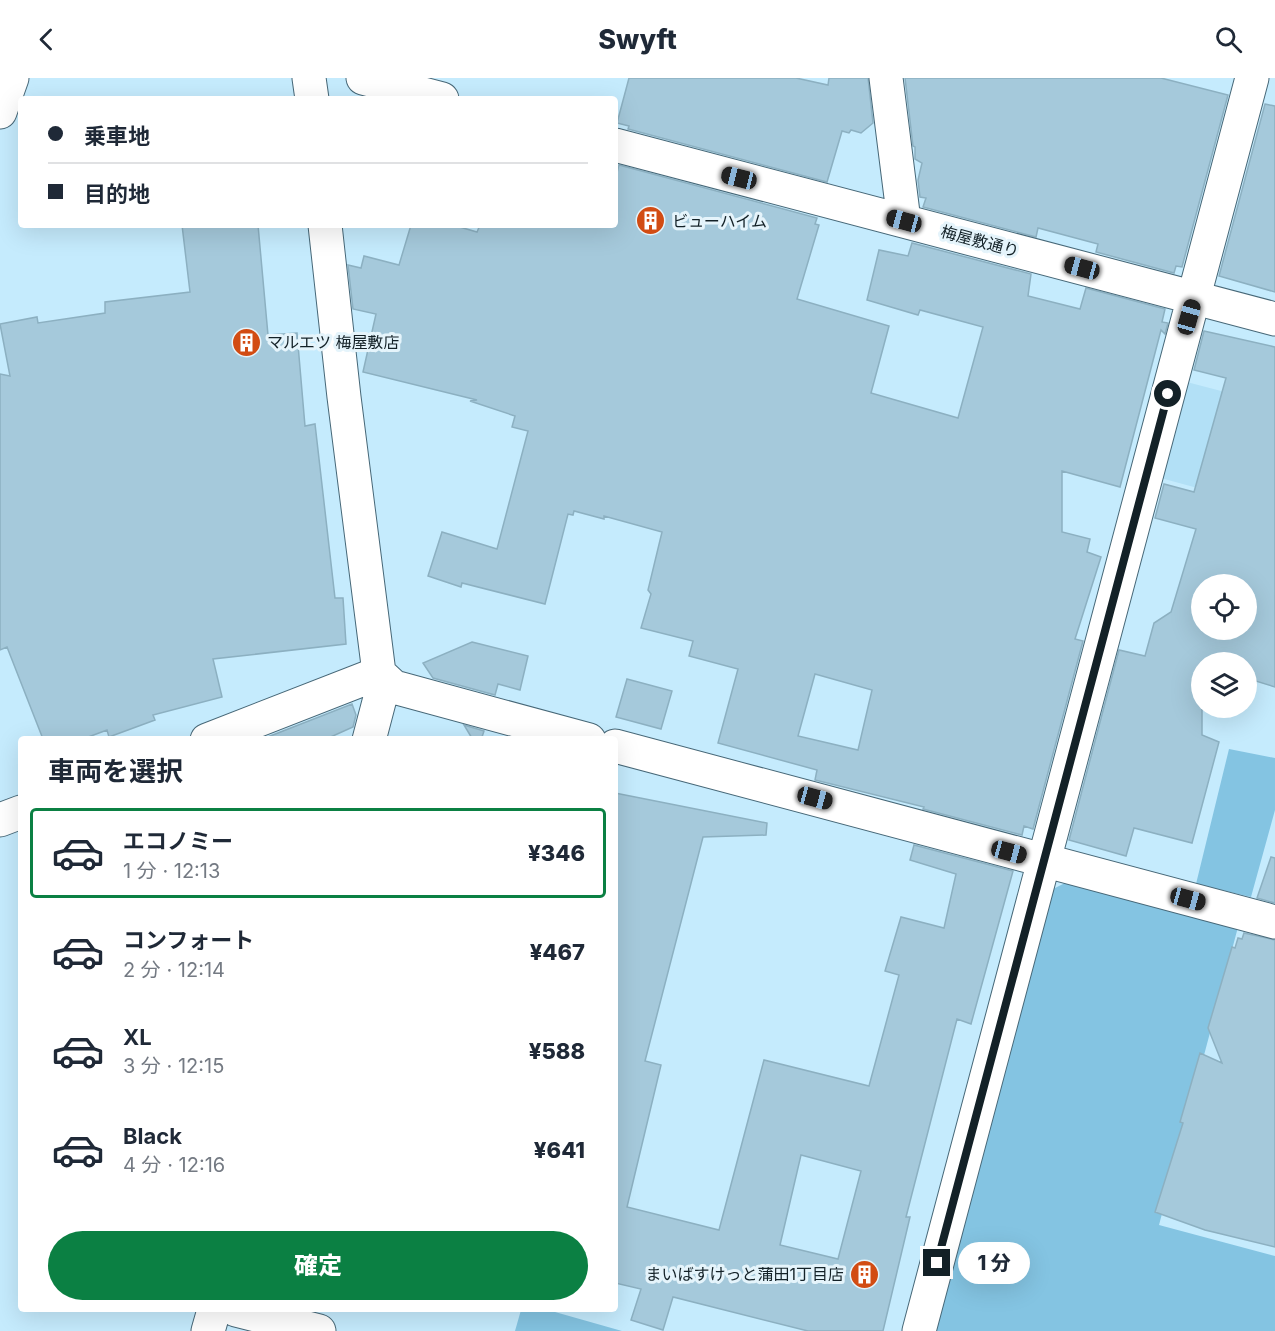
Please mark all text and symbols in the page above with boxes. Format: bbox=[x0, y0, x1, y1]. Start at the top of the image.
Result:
icon: back bbox=[30, 23, 63, 56]
text: Swyft bbox=[598, 23, 677, 56]
icon: search bbox=[1212, 23, 1245, 56]
text: 乗車地 bbox=[84, 123, 150, 149]
car bbox=[719, 165, 759, 191]
text: 目的地 bbox=[84, 181, 150, 207]
building icon: ビューハイム bbox=[635, 205, 667, 237]
car bbox=[884, 208, 924, 234]
place label: ビューハイム bbox=[672, 211, 767, 231]
street label: 梅屋敷通り bbox=[939, 221, 1021, 261]
car bbox=[1062, 255, 1102, 281]
car bbox=[1175, 297, 1203, 337]
building icon: マルエツ 梅屋敷店 bbox=[230, 326, 262, 358]
place label: マルエツ 梅屋敷店 bbox=[267, 332, 400, 352]
route start bbox=[1154, 380, 1181, 407]
map controls bbox=[1191, 574, 1257, 718]
button: locate bbox=[1191, 574, 1257, 640]
button: layers bbox=[1191, 652, 1257, 718]
text: 車両を選択 bbox=[48, 755, 183, 788]
car bbox=[795, 785, 835, 811]
icon: car bbox=[51, 826, 105, 880]
text: エコノミー bbox=[123, 828, 233, 854]
car bbox=[989, 839, 1029, 865]
text: ¥346 bbox=[528, 840, 585, 866]
text: 1 分 · 12:13 bbox=[123, 859, 220, 883]
car bbox=[1168, 886, 1208, 912]
icon: car bbox=[51, 925, 105, 979]
text: コンフォート bbox=[123, 927, 254, 953]
text: ¥467 bbox=[530, 939, 585, 965]
text: 2 分 · 12:14 bbox=[123, 958, 225, 982]
icon: car bbox=[51, 1024, 105, 1078]
text: XL bbox=[123, 1024, 152, 1050]
text: ¥588 bbox=[529, 1038, 585, 1064]
text: 3 分 · 12:15 bbox=[123, 1054, 224, 1078]
icon: car bbox=[51, 1123, 105, 1177]
text: Black bbox=[123, 1123, 182, 1149]
text: ¥641 bbox=[534, 1137, 585, 1163]
text: 4 分 · 12:16 bbox=[123, 1153, 225, 1177]
button: 確定 bbox=[48, 1231, 588, 1300]
callout: 1 分 bbox=[958, 1242, 1030, 1284]
route end bbox=[923, 1249, 950, 1276]
text: 1 分 bbox=[977, 1251, 1011, 1275]
building icon: まいばすけっと蒲田1丁目店 bbox=[849, 1258, 881, 1290]
place label: まいばすけっと蒲田1丁目店 bbox=[645, 1264, 844, 1284]

